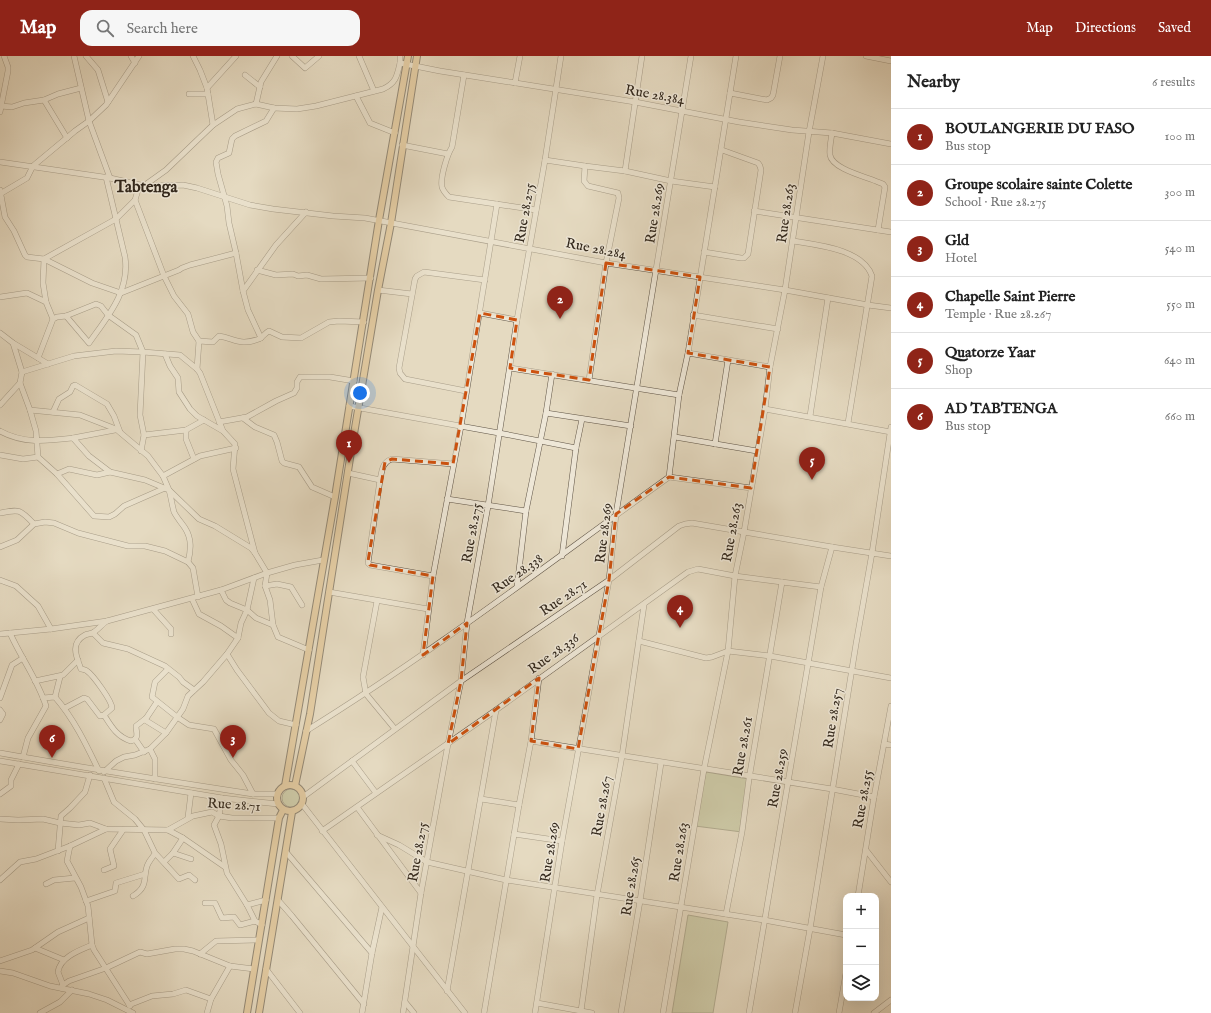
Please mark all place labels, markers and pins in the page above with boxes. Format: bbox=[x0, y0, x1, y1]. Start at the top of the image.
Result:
pin: 2 bbox=[547, 286, 573, 319]
pin: 1 bbox=[336, 430, 362, 463]
pin: 5 bbox=[799, 447, 825, 480]
pin: 4 bbox=[667, 595, 693, 628]
pin: 6 bbox=[39, 725, 65, 758]
pin: 3 bbox=[220, 725, 246, 758]

